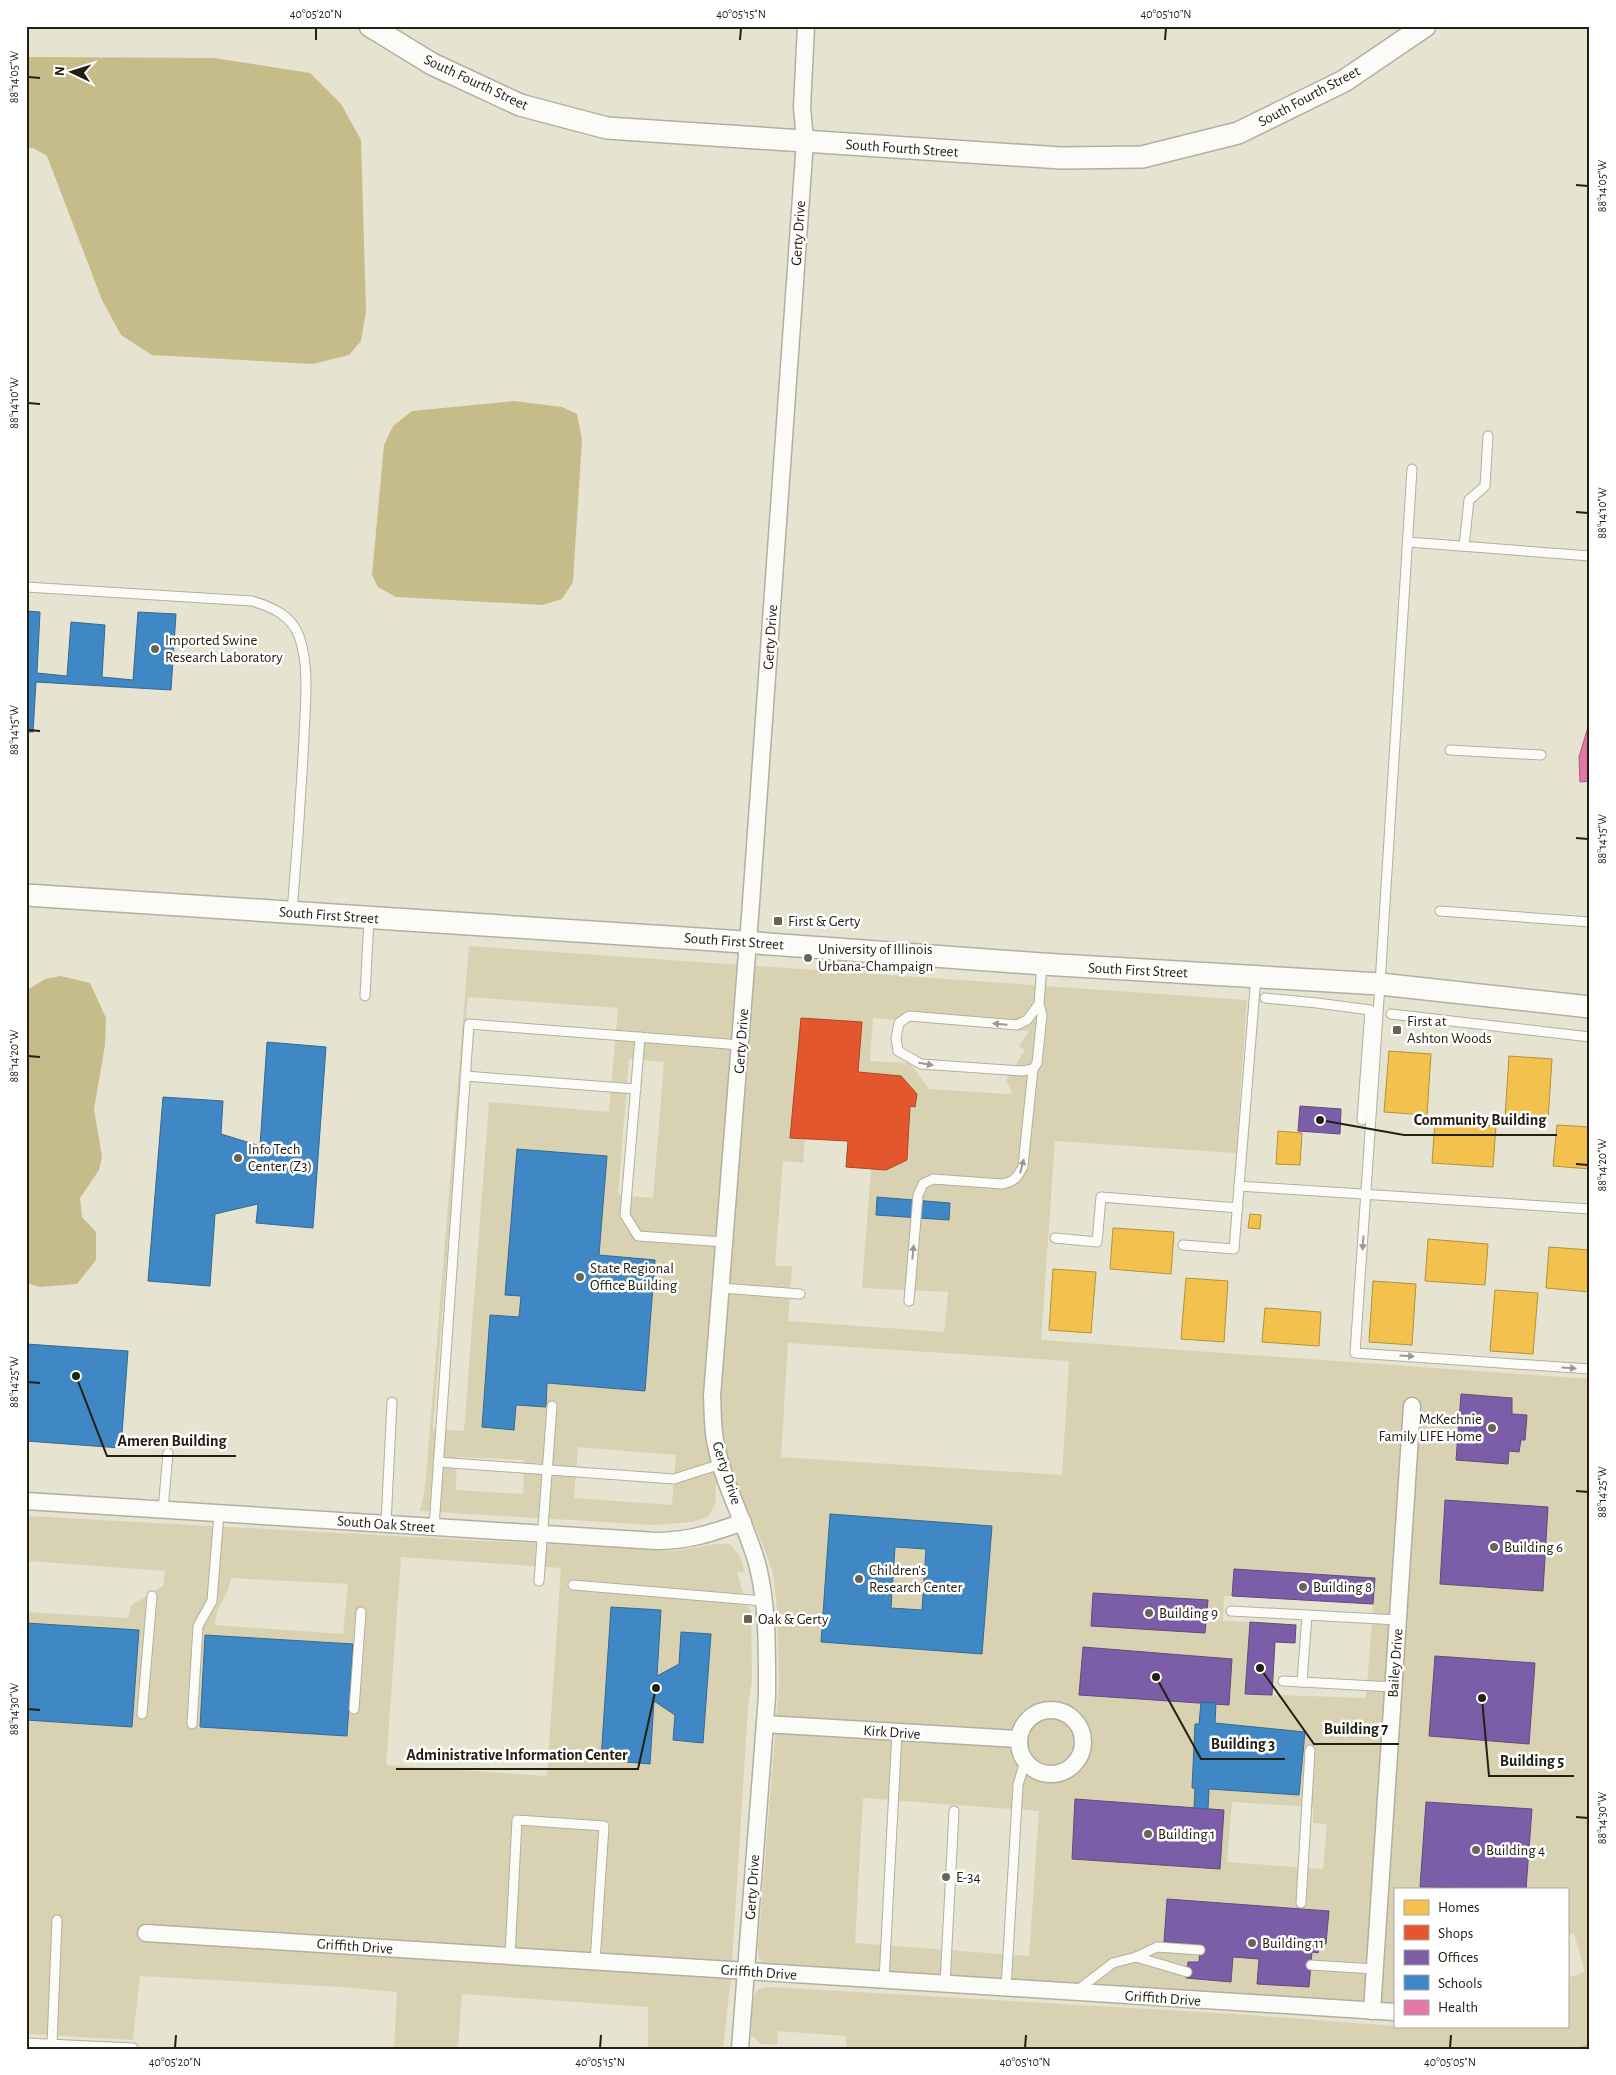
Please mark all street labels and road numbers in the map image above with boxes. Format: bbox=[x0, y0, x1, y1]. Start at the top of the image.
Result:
street label: South Fourth Street bbox=[421, 52, 530, 113]
street label: South Fourth Street bbox=[1256, 63, 1363, 130]
street label: South Fourth Street bbox=[845, 137, 959, 160]
street label: Gerty Drive bbox=[789, 200, 808, 266]
street label: Gerty Drive bbox=[761, 604, 780, 670]
street label: South First Street bbox=[279, 905, 380, 926]
street label: South First Street bbox=[684, 931, 785, 952]
street label: South First Street bbox=[1088, 960, 1188, 981]
street label: Gerty Drive bbox=[732, 1008, 751, 1074]
street label: Gerty Drive bbox=[709, 1440, 744, 1507]
street label: South Oak Street bbox=[337, 1514, 436, 1535]
street label: Bailey Drive bbox=[1386, 1628, 1405, 1698]
street label: Kirk Drive bbox=[863, 1723, 921, 1742]
street label: Gerty Drive bbox=[743, 1854, 762, 1920]
street label: Griffith Drive bbox=[316, 1936, 394, 1957]
street label: Griffith Drive bbox=[720, 1962, 798, 1983]
street label: Griffith Drive bbox=[1124, 1988, 1202, 2009]

